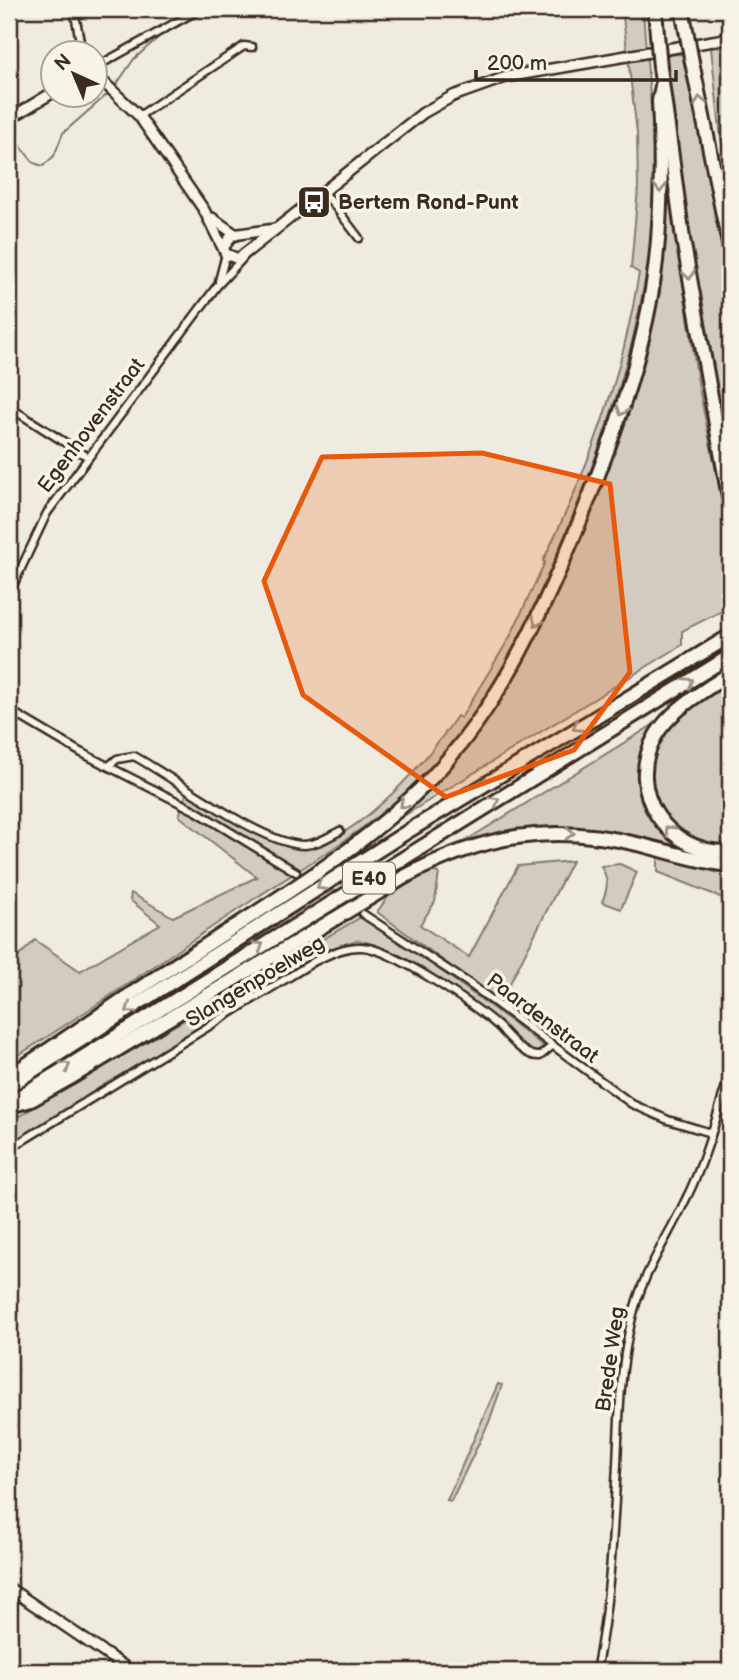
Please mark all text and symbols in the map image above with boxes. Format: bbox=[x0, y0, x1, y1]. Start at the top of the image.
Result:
north arrow bbox=[38, 38, 108, 108]
scale bar bbox=[476, 38, 676, 82]
text: N bbox=[50, 50, 76, 76]
text: 200 m bbox=[487, 51, 547, 76]
one-way arrow bbox=[693, 95, 708, 107]
one-way arrow bbox=[653, 182, 668, 193]
bus stop icon: Bertem Rond-Punt bbox=[295, 183, 333, 221]
place label: Bertem Rond-Punt bbox=[338, 190, 519, 215]
one-way arrow bbox=[681, 269, 696, 281]
street label: Egenhovenstraat bbox=[33, 353, 150, 498]
one-way arrow bbox=[616, 404, 630, 416]
one-way arrow bbox=[531, 614, 545, 627]
one-way arrow bbox=[681, 677, 694, 690]
one-way arrow bbox=[571, 719, 584, 732]
one-way arrow bbox=[399, 796, 412, 808]
one-way arrow bbox=[487, 796, 500, 809]
one-way arrow bbox=[565, 825, 576, 840]
one-way arrow bbox=[664, 825, 677, 838]
road number: E40 bbox=[343, 862, 395, 894]
one-way arrow bbox=[316, 877, 329, 890]
street label: Slangenpoelweg bbox=[181, 930, 329, 1033]
one-way arrow bbox=[252, 941, 265, 954]
street label: Paardenstraat bbox=[482, 968, 604, 1069]
one-way arrow bbox=[124, 1001, 137, 1014]
one-way arrow bbox=[59, 1062, 72, 1075]
street label: Brede Weg bbox=[591, 1305, 630, 1413]

